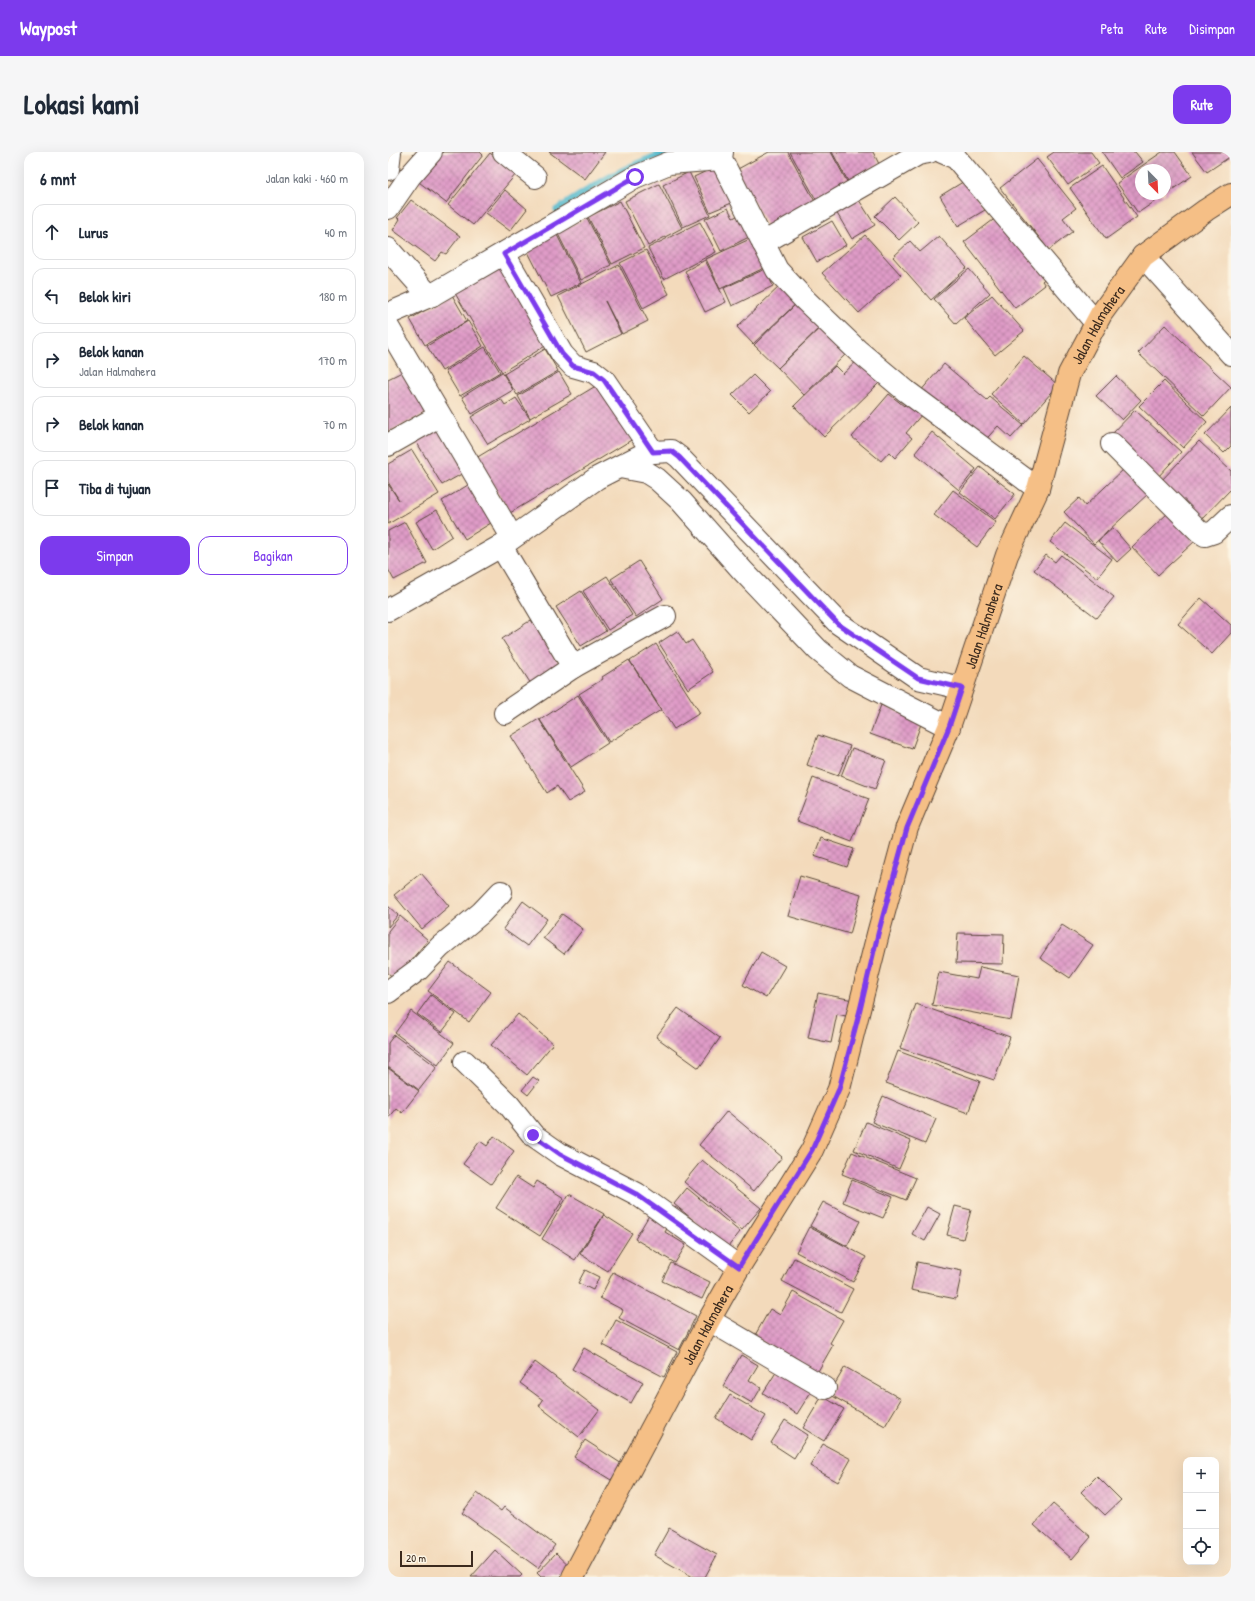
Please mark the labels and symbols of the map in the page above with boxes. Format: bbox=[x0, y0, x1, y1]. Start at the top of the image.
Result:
north arrow bbox=[1135, 164, 1171, 200]
route start bbox=[626, 168, 644, 186]
street label: Jalan Halmahera bbox=[1066, 281, 1129, 368]
street label: Jalan Halmahera bbox=[959, 581, 1007, 671]
route end bbox=[524, 1126, 542, 1144]
street label: Jalan Halmahera bbox=[677, 1280, 738, 1368]
scale bar bbox=[400, 1549, 473, 1568]

